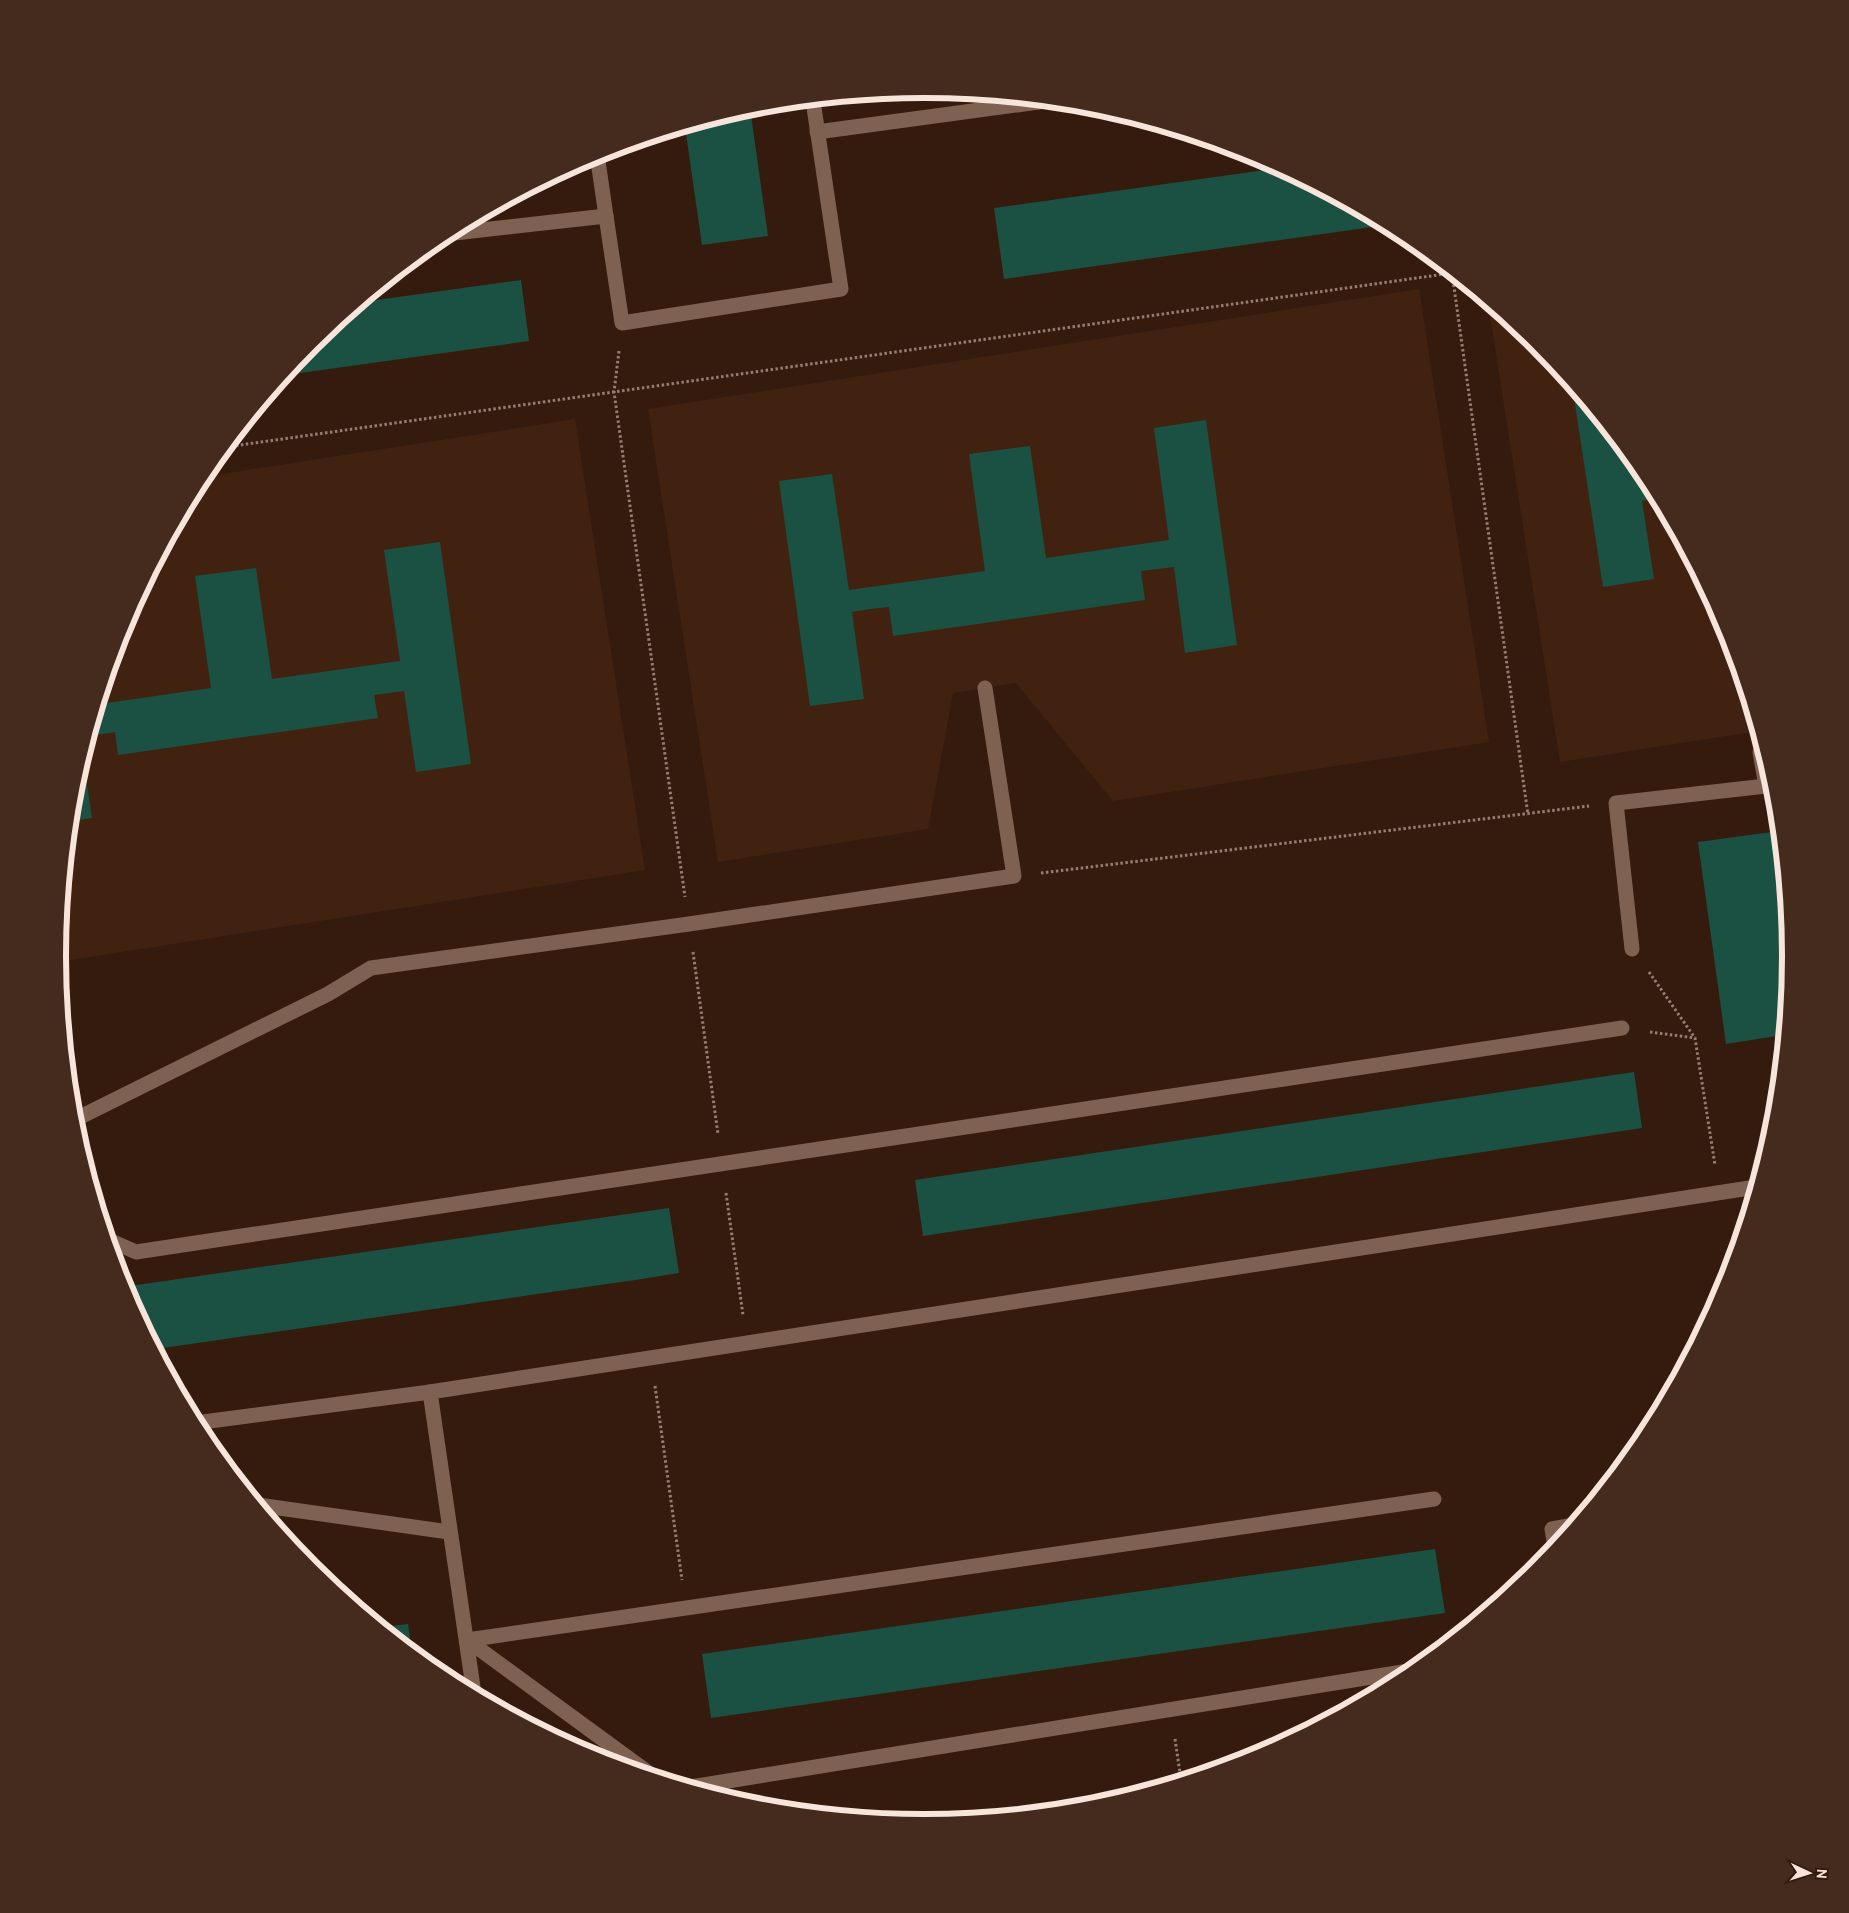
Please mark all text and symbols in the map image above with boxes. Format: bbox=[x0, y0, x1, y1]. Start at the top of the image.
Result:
north arrow bbox=[1784, 1848, 1834, 1898]
text: N bbox=[1812, 1868, 1829, 1879]

